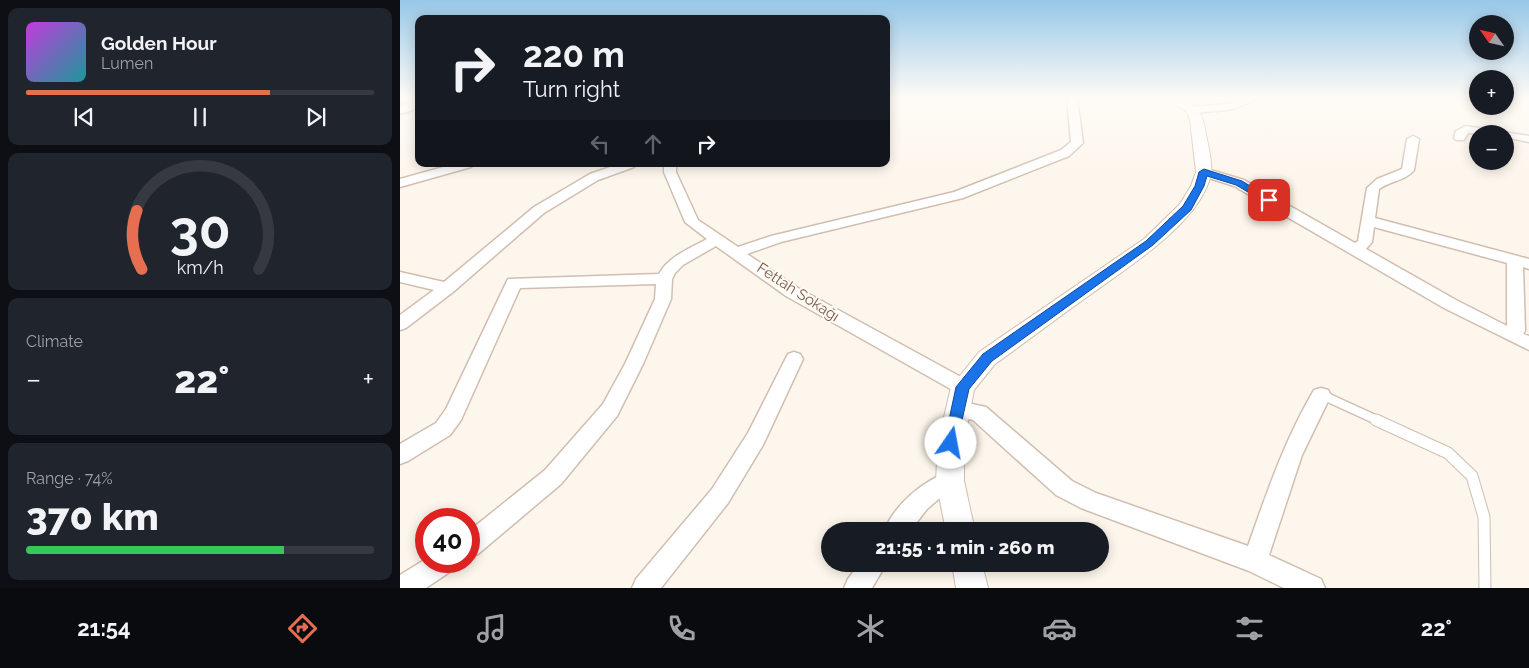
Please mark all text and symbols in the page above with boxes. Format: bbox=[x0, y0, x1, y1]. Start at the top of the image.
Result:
north arrow bbox=[1469, 15, 1514, 60]
map controls bbox=[1469, 15, 1514, 170]
text: Golden Hour bbox=[101, 32, 217, 54]
text: 220 m bbox=[523, 34, 625, 75]
icon: right bbox=[440, 35, 505, 100]
text: Lumen bbox=[101, 54, 153, 73]
button: + bbox=[1469, 70, 1514, 115]
text: Turn right bbox=[523, 76, 620, 102]
icon: previous bbox=[70, 103, 98, 131]
icon: pause bbox=[186, 103, 214, 131]
icon: next bbox=[302, 103, 330, 131]
button: − bbox=[1469, 125, 1514, 170]
icon: left bbox=[586, 130, 614, 158]
icon: ahead bbox=[639, 130, 667, 158]
icon: right bbox=[692, 130, 720, 158]
pin bbox=[1248, 179, 1290, 221]
icon: arrive bbox=[1255, 186, 1283, 214]
text: 30 bbox=[170, 199, 230, 260]
text: km/h bbox=[176, 257, 224, 278]
street label: Fettah Sokağı bbox=[753, 259, 843, 325]
text: Climate bbox=[26, 332, 83, 351]
text: 22° bbox=[174, 357, 229, 402]
text: − bbox=[26, 363, 41, 396]
text: + bbox=[362, 363, 374, 396]
position arrow bbox=[924, 416, 976, 468]
text: Range · 74% bbox=[26, 469, 113, 488]
text: 370 km bbox=[26, 494, 159, 539]
speed limit sign: 40 bbox=[415, 508, 480, 573]
text: 21:55 · 1 min · 260 m bbox=[875, 536, 1055, 558]
icon: directions bbox=[285, 611, 320, 646]
icon: music bbox=[474, 611, 509, 646]
icon: phone bbox=[664, 611, 699, 646]
icon: climate bbox=[853, 611, 888, 646]
icon: car bbox=[1042, 611, 1077, 646]
icon: filters bbox=[1232, 611, 1267, 646]
text: 21:54 bbox=[77, 615, 131, 641]
text: 22° bbox=[1421, 615, 1452, 641]

